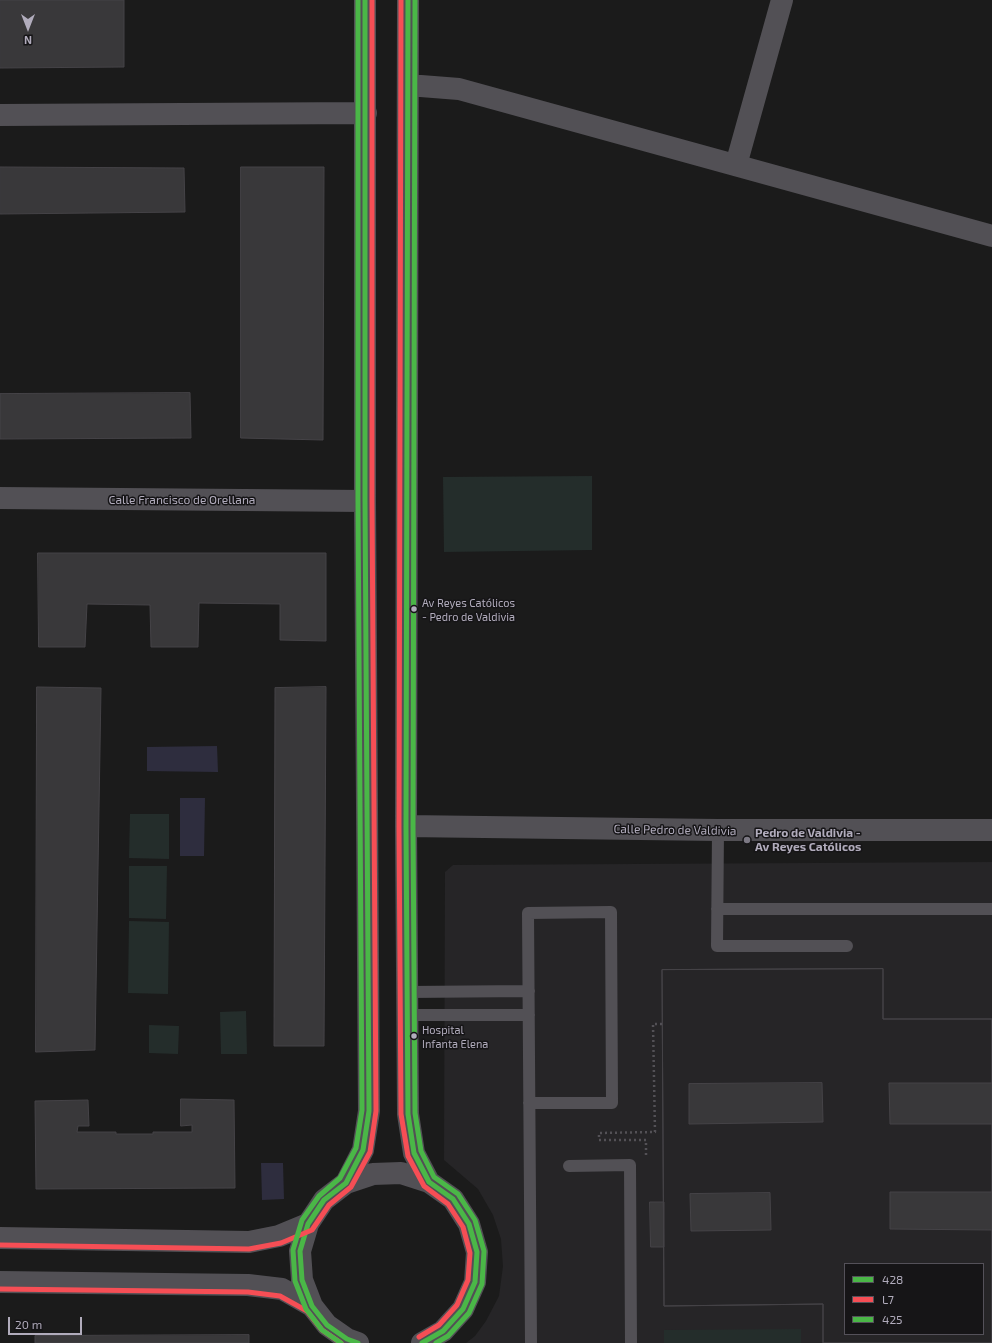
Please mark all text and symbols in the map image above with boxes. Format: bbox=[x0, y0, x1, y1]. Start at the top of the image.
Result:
north arrow bbox=[8, 8, 48, 48]
text: N bbox=[24, 34, 32, 47]
street label: Calle Francisco de Orellana bbox=[109, 493, 255, 507]
place label: Av Reyes Católicos - Pedro de Valdivia bbox=[422, 596, 515, 622]
marker: Av Reyes Católicos - Pedro de Valdivia bbox=[409, 604, 419, 614]
street label: Calle Pedro de Valdivia bbox=[613, 822, 737, 838]
place label: Pedro de Valdivia - Av Reyes Católicos bbox=[755, 826, 861, 854]
marker: Pedro de Valdivia - Av Reyes Católicos bbox=[742, 835, 752, 845]
place label: Hospital Infanta Elena bbox=[422, 1023, 488, 1049]
marker: Hospital Infanta Elena bbox=[409, 1031, 419, 1041]
legend bbox=[844, 1263, 984, 1335]
text: 428 bbox=[882, 1272, 903, 1286]
text: L7 bbox=[882, 1292, 894, 1306]
scale bar bbox=[10, 1309, 84, 1335]
text: 425 bbox=[882, 1312, 903, 1326]
text: 20 m bbox=[15, 1317, 42, 1331]

